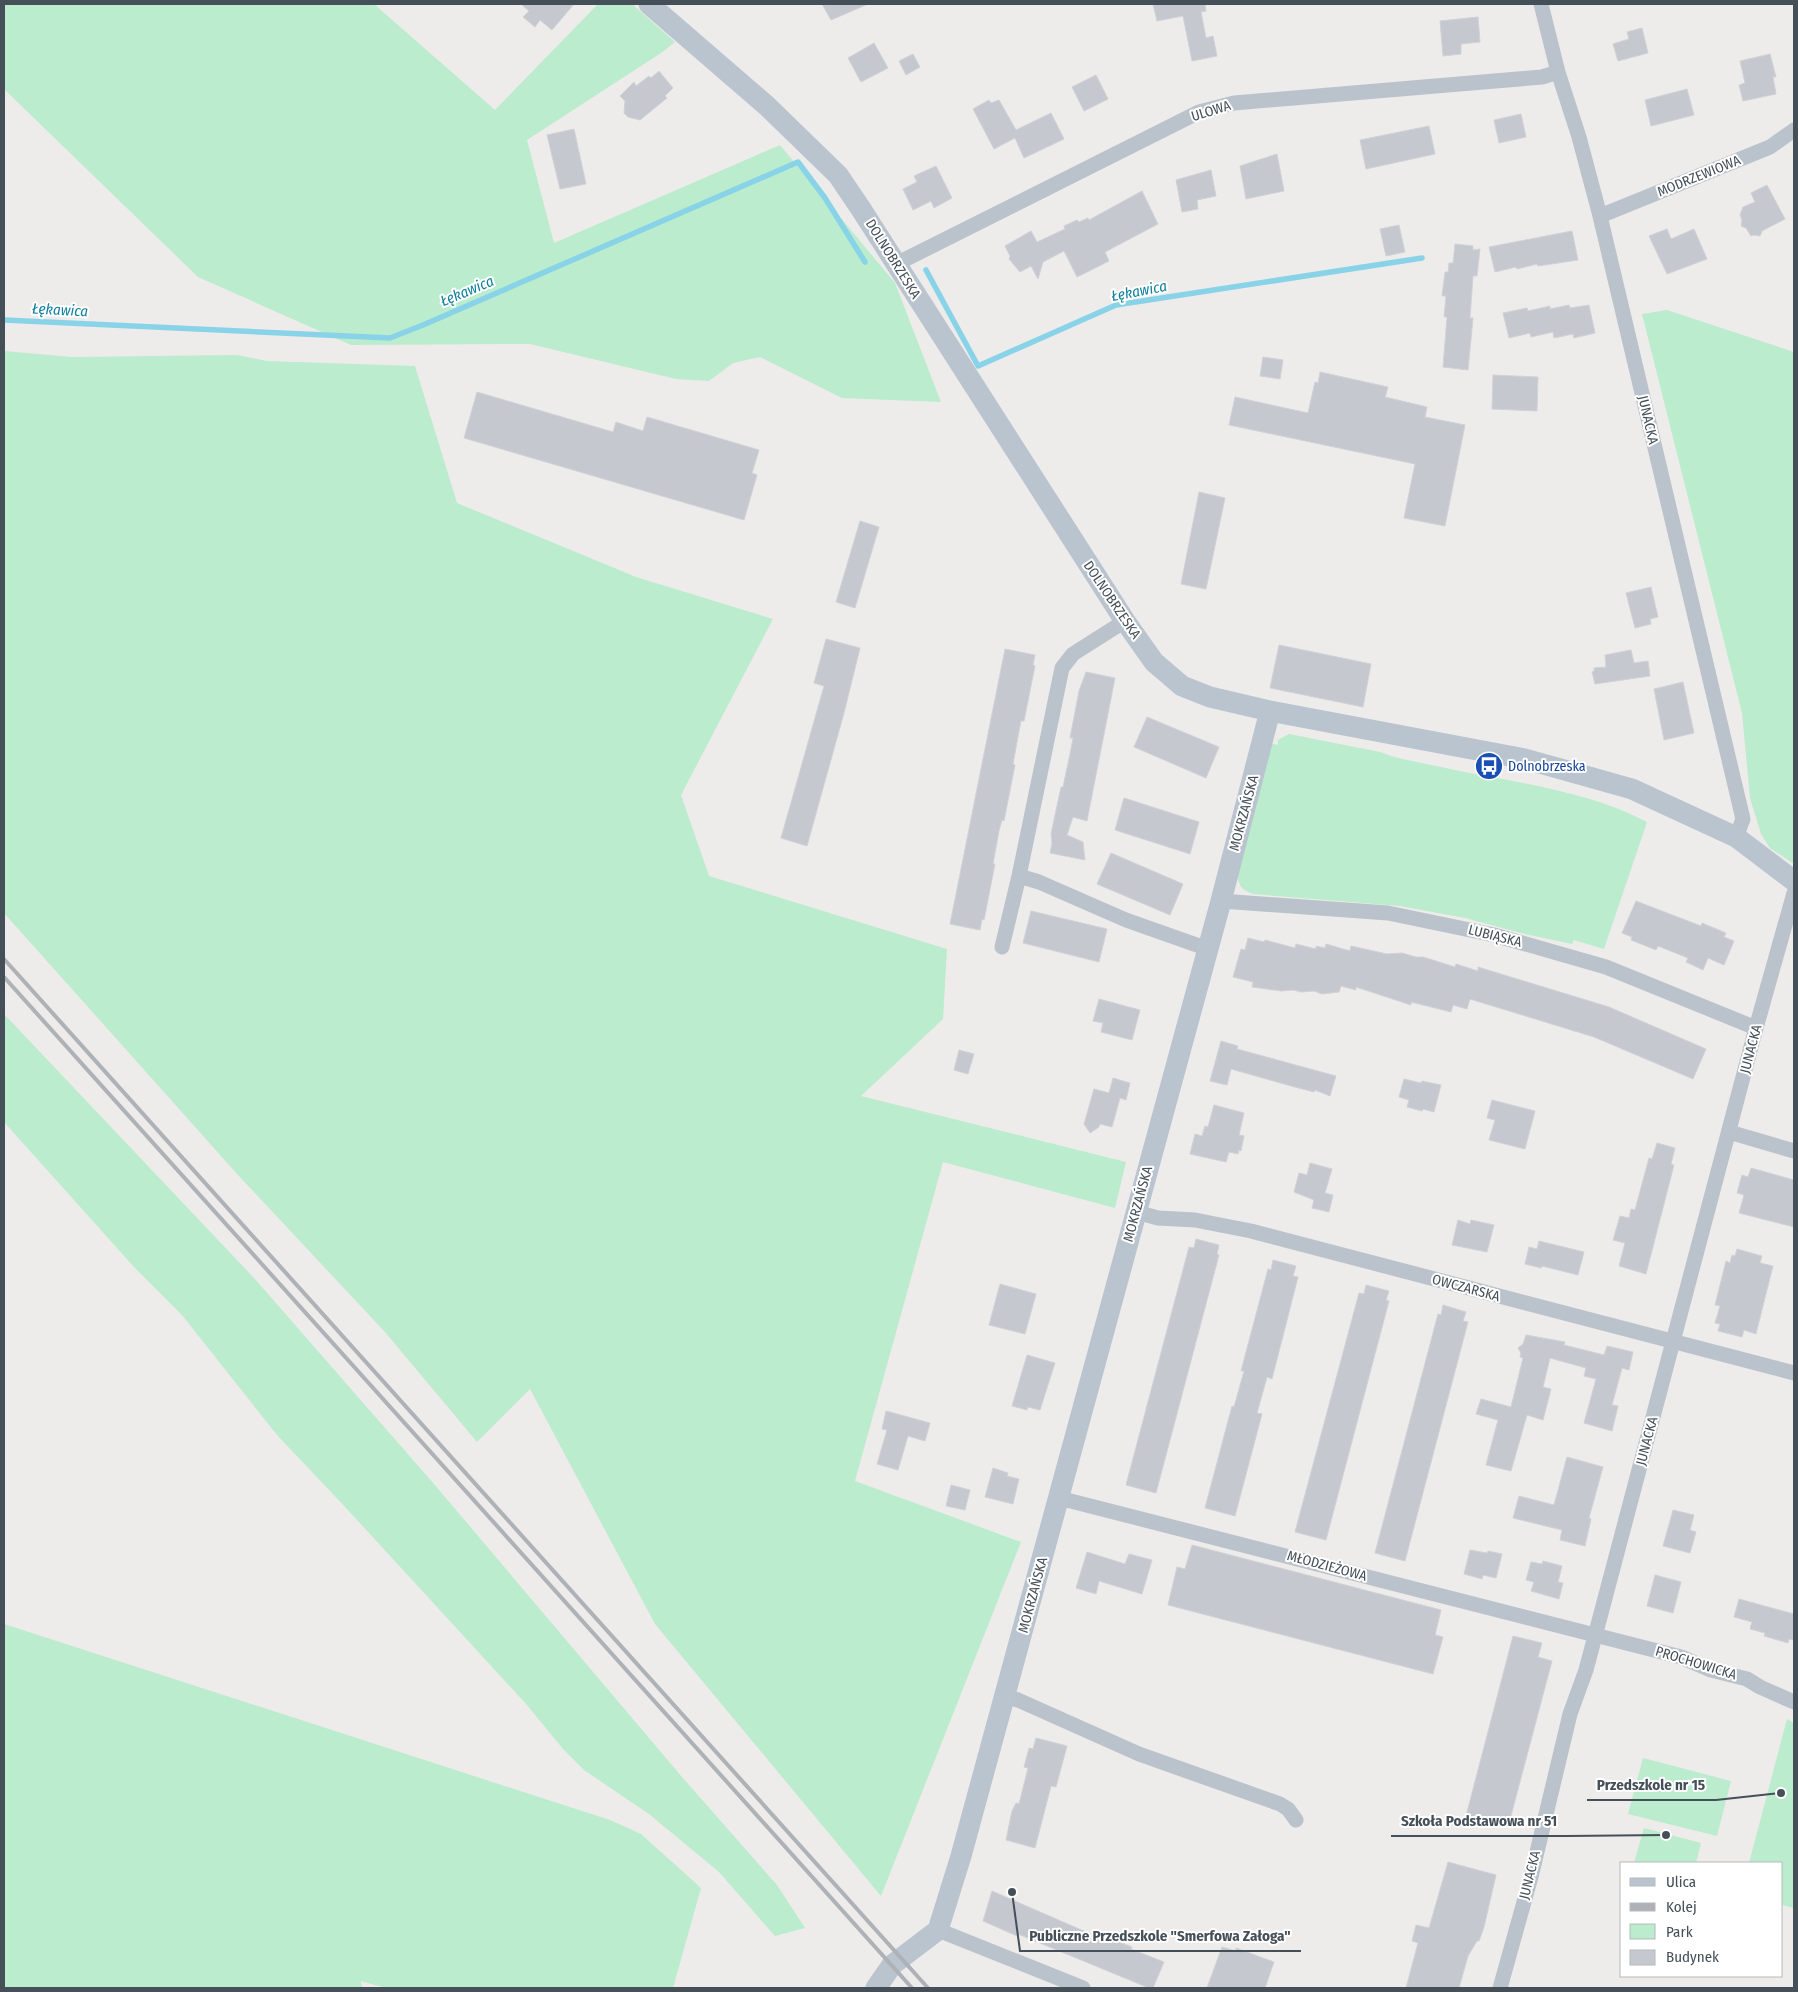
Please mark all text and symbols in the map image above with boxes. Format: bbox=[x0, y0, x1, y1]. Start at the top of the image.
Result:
street label: ULOWA bbox=[1189, 97, 1233, 125]
street label: MODRZEWIOWA bbox=[1655, 151, 1744, 200]
street label: DOLNOBRZESKA bbox=[862, 216, 924, 302]
water label: Łękawica bbox=[438, 272, 497, 310]
water label: Łękawica bbox=[1110, 277, 1169, 305]
water label: Łękawica bbox=[31, 300, 89, 320]
street label: JUNACKA bbox=[1634, 394, 1662, 447]
street label: DOLNOBRZESKA bbox=[1080, 558, 1145, 643]
bus stop icon: Dolnobrzeska bbox=[1474, 751, 1504, 781]
place label: Dolnobrzeska bbox=[1508, 758, 1586, 775]
street label: MOKRZAŃSKA bbox=[1225, 772, 1262, 853]
street label: LUBIĄSKA bbox=[1466, 921, 1524, 951]
street label: JUNACKA bbox=[1736, 1022, 1766, 1075]
street label: MOKRZAŃSKA bbox=[1119, 1163, 1156, 1244]
street label: OWCZARSKA bbox=[1430, 1271, 1502, 1305]
street label: JUNACKA bbox=[1632, 1414, 1662, 1467]
street label: MŁODZIEŻOWA bbox=[1285, 1547, 1369, 1585]
street label: MOKRZAŃSKA bbox=[1014, 1554, 1051, 1635]
street label: PROCHOWICKA bbox=[1653, 1643, 1739, 1684]
callout: Przedszkole nr 15 bbox=[1587, 1770, 1716, 1800]
text: Przedszkole nr 15 bbox=[1597, 1776, 1705, 1794]
callout: Szkoła Podstawowa nr 51 bbox=[1391, 1806, 1567, 1836]
text: Szkoła Podstawowa nr 51 bbox=[1401, 1812, 1557, 1830]
street label: JUNACKA bbox=[1516, 1848, 1544, 1901]
legend bbox=[1620, 1862, 1783, 1977]
text: Ulica bbox=[1666, 1873, 1696, 1891]
text: Kolej bbox=[1666, 1898, 1697, 1916]
callout: Publiczne Przedszkole "Smerfowa Załoga" bbox=[1020, 1921, 1301, 1951]
text: Park bbox=[1666, 1923, 1693, 1941]
text: Publiczne Przedszkole "Smerfowa Załoga" bbox=[1029, 1927, 1291, 1945]
text: Budynek bbox=[1666, 1948, 1719, 1966]

